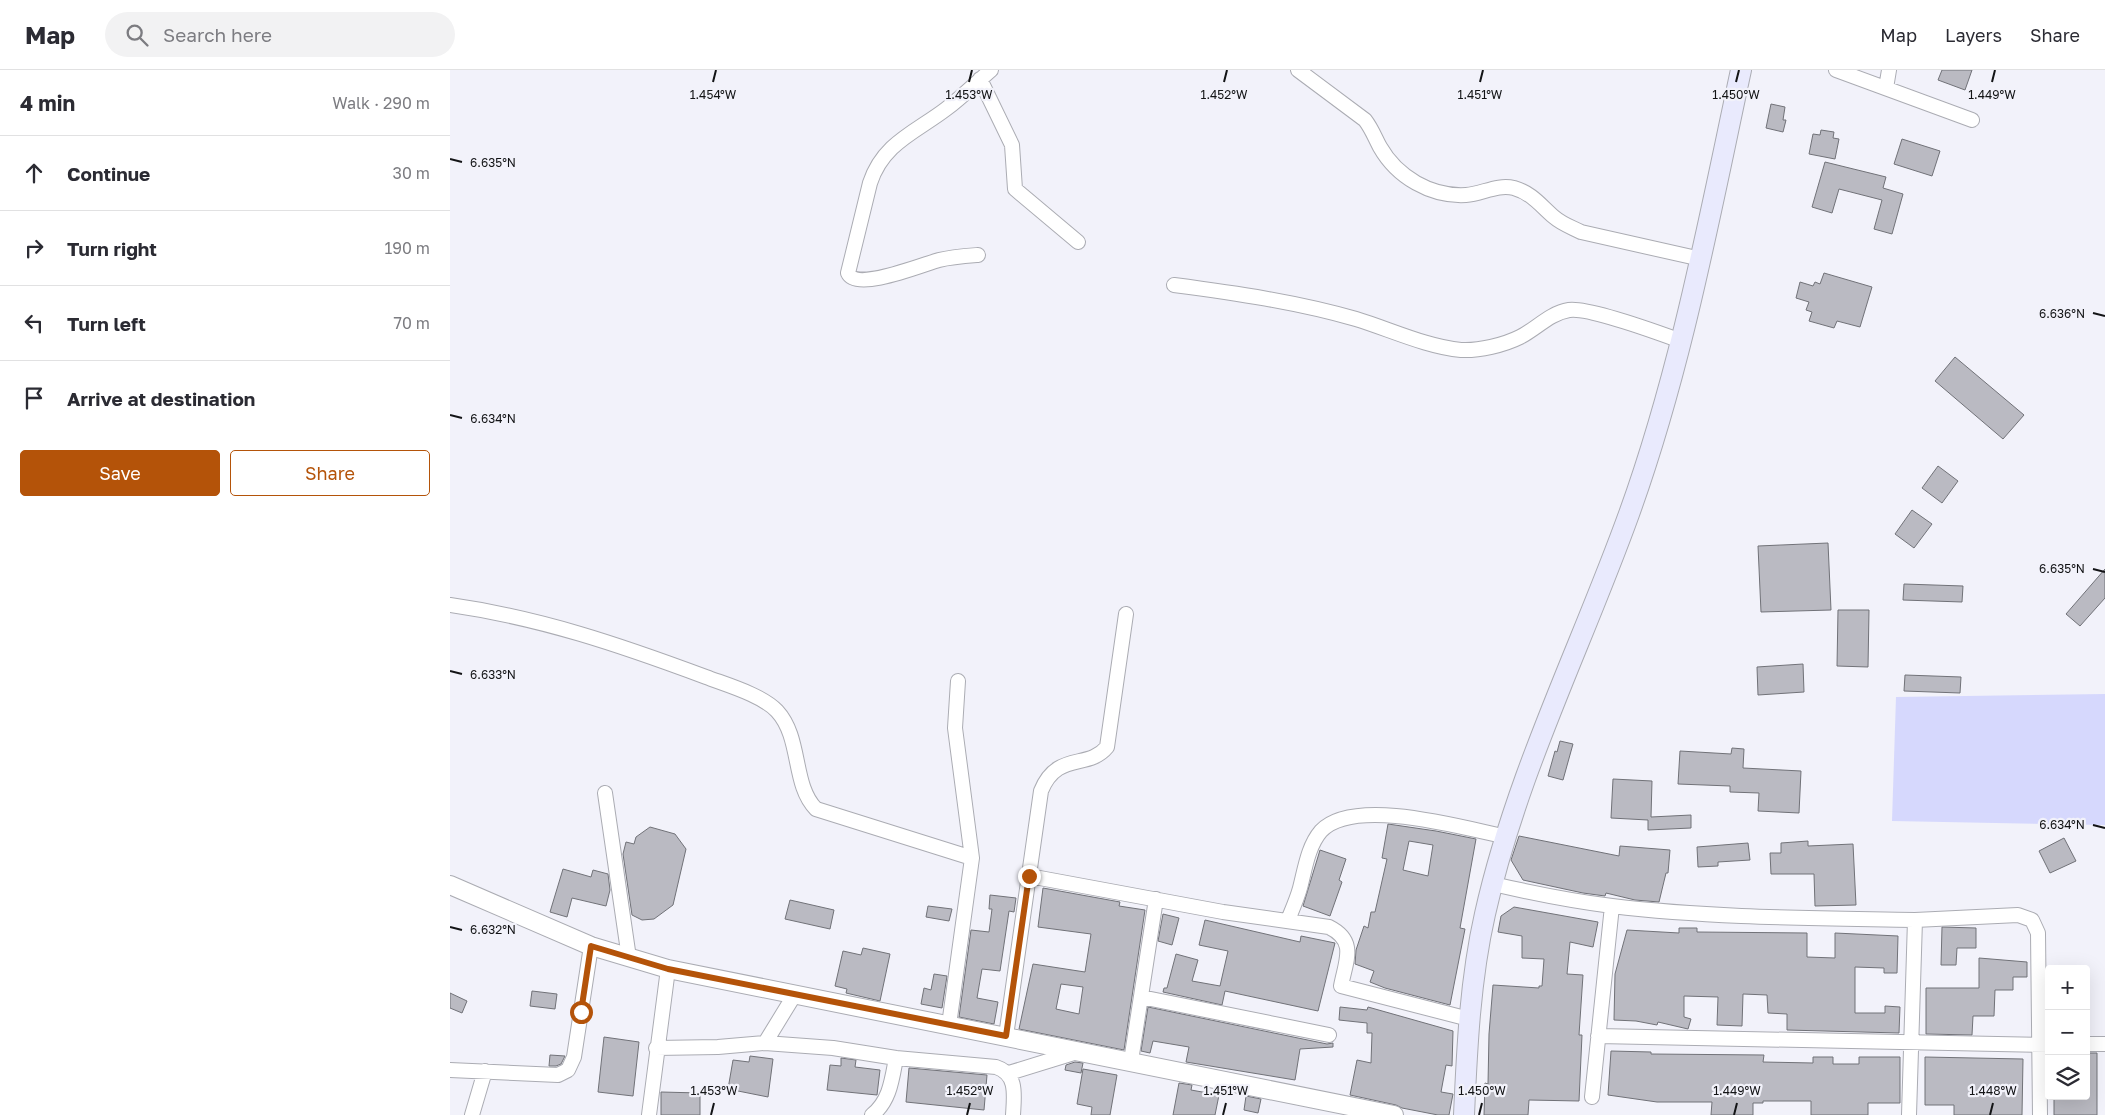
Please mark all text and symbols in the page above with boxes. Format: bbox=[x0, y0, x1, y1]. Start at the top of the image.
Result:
search box bbox=[105, 12, 455, 57]
text: Map bbox=[25, 20, 75, 49]
icon: search bbox=[123, 21, 151, 49]
text: Search here bbox=[163, 23, 272, 46]
text: Map bbox=[1880, 24, 1917, 46]
text: Layers bbox=[1945, 24, 2002, 46]
text: Share bbox=[2030, 24, 2080, 46]
text: 1.454°W bbox=[690, 87, 737, 102]
text: 1.453°W bbox=[946, 87, 993, 102]
text: 1.452°W bbox=[1201, 87, 1248, 102]
text: 1.451°W bbox=[1458, 87, 1503, 102]
text: 1.450°W bbox=[1712, 87, 1760, 102]
text: 1.449°W bbox=[1968, 87, 2016, 102]
text: 4 min bbox=[20, 90, 75, 116]
text: Walk · 290 m bbox=[332, 93, 430, 113]
text: 6.635°N bbox=[470, 155, 516, 170]
icon: ahead bbox=[20, 159, 48, 187]
text: Continue bbox=[67, 162, 150, 185]
text: 30 m bbox=[393, 163, 430, 183]
icon: right bbox=[20, 234, 48, 262]
text: Turn right bbox=[67, 237, 157, 260]
text: 190 m bbox=[384, 238, 430, 258]
text: 6.636°N bbox=[2039, 306, 2085, 321]
icon: left bbox=[20, 309, 48, 337]
text: Turn left bbox=[67, 312, 146, 335]
text: 70 m bbox=[393, 313, 430, 333]
icon: arrive bbox=[20, 384, 48, 412]
text: Arrive at destination bbox=[67, 387, 255, 410]
text: 6.634°N bbox=[470, 411, 516, 426]
button: Save bbox=[20, 450, 220, 496]
button: Share bbox=[230, 450, 430, 496]
text: 6.635°N bbox=[2039, 561, 2085, 576]
text: 6.633°N bbox=[470, 667, 516, 682]
text: 6.634°N bbox=[2039, 817, 2085, 832]
route end bbox=[1018, 865, 1041, 888]
text: 6.632°N bbox=[470, 922, 516, 937]
map controls bbox=[2045, 965, 2090, 1100]
button: + bbox=[2045, 965, 2090, 1010]
route start bbox=[570, 1001, 593, 1024]
button: − bbox=[2045, 1010, 2090, 1055]
button: layers bbox=[2045, 1055, 2090, 1100]
text: 1.453°W bbox=[691, 1083, 738, 1098]
text: 1.452°W bbox=[947, 1083, 994, 1098]
text: 1.451°W bbox=[1204, 1083, 1249, 1098]
text: 1.450°W bbox=[1458, 1083, 1506, 1098]
text: 1.449°W bbox=[1713, 1083, 1761, 1098]
text: 1.448°W bbox=[1969, 1083, 2017, 1098]

